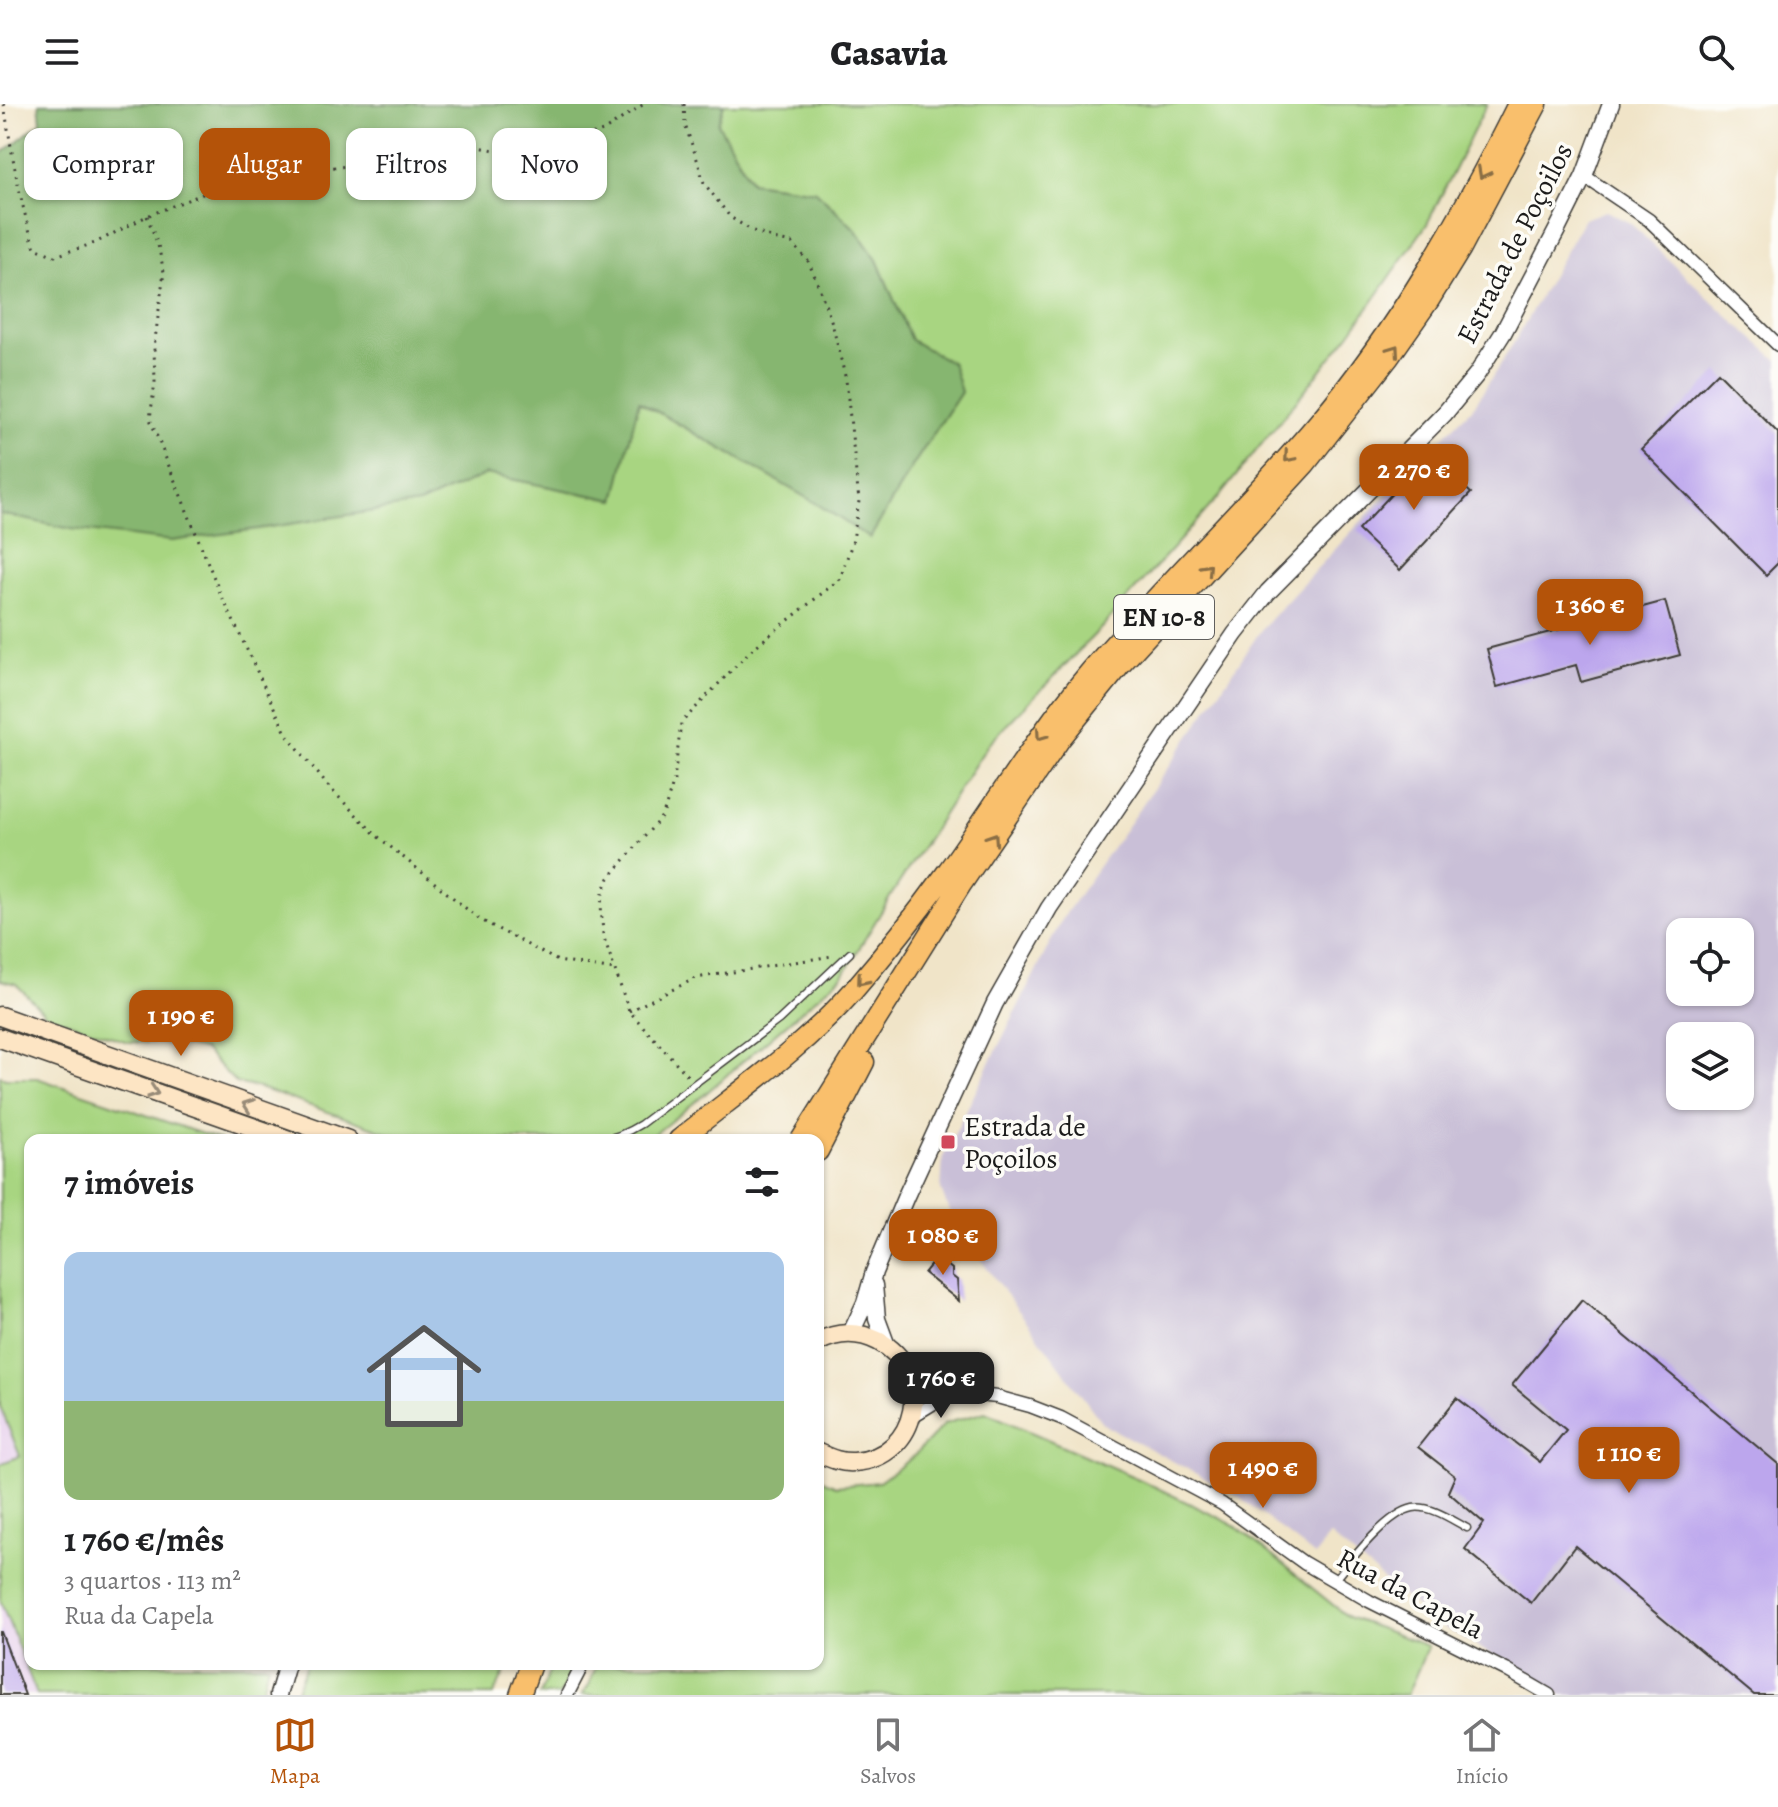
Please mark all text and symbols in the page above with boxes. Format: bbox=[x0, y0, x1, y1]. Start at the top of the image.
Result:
text: Casavia bbox=[830, 28, 948, 77]
icon: menu bbox=[40, 30, 84, 74]
icon: search bbox=[1694, 30, 1738, 74]
chip: Comprar bbox=[24, 128, 183, 200]
chip: Alugar bbox=[199, 128, 330, 200]
chip: Filtros bbox=[346, 128, 476, 200]
chip: Novo bbox=[492, 128, 607, 200]
street label: Estrada de Poçoilos bbox=[1448, 136, 1582, 350]
one-way arrow bbox=[1477, 165, 1492, 180]
one-way arrow bbox=[1384, 345, 1399, 359]
pin: 2 270 € bbox=[1340, 444, 1488, 512]
one-way arrow bbox=[1284, 447, 1299, 462]
text: 2 270 € bbox=[1377, 452, 1451, 487]
one-way arrow bbox=[1198, 564, 1212, 579]
pin: 1 360 € bbox=[1516, 579, 1664, 647]
text: 1 360 € bbox=[1555, 587, 1625, 622]
road number: EN 10-8 bbox=[1114, 595, 1214, 639]
one-way arrow bbox=[1036, 727, 1051, 741]
one-way arrow bbox=[983, 832, 998, 846]
map controls bbox=[1666, 918, 1754, 1110]
button: locate bbox=[1666, 918, 1754, 1006]
one-way arrow bbox=[857, 971, 871, 986]
pin: 1 190 € bbox=[107, 990, 255, 1058]
text: 1 190 € bbox=[147, 998, 215, 1033]
button: layers bbox=[1666, 1022, 1754, 1110]
one-way arrow bbox=[145, 1082, 159, 1098]
one-way arrow bbox=[242, 1098, 256, 1114]
place label: Estrada de Poçoilos bbox=[964, 1108, 1086, 1178]
marker: Estrada de Poçoilos bbox=[939, 1133, 957, 1151]
text: 7 imóveis bbox=[64, 1159, 194, 1206]
icon: filters bbox=[740, 1160, 784, 1204]
pin: 1 080 € bbox=[869, 1209, 1017, 1277]
text: 1 080 € bbox=[907, 1217, 979, 1252]
icon: home bbox=[352, 1304, 496, 1448]
pin: 1 760 € bbox=[867, 1352, 1015, 1420]
text: 1 760 € bbox=[906, 1360, 976, 1395]
pin: 1 110 € bbox=[1555, 1427, 1703, 1495]
text: 1 110 € bbox=[1597, 1435, 1661, 1470]
pin: 1 490 € bbox=[1189, 1442, 1337, 1510]
text: 1 490 € bbox=[1228, 1450, 1298, 1485]
text: 1 760 €/mês bbox=[64, 1516, 224, 1563]
street label: Rua da Capela bbox=[1330, 1539, 1491, 1649]
text: 3 quartos · 113 m² bbox=[64, 1563, 241, 1598]
text: Rua da Capela bbox=[64, 1598, 214, 1633]
tab: Mapa bbox=[270, 1713, 320, 1791]
tab: Salvos bbox=[860, 1713, 916, 1791]
tab: Início bbox=[1456, 1713, 1508, 1791]

